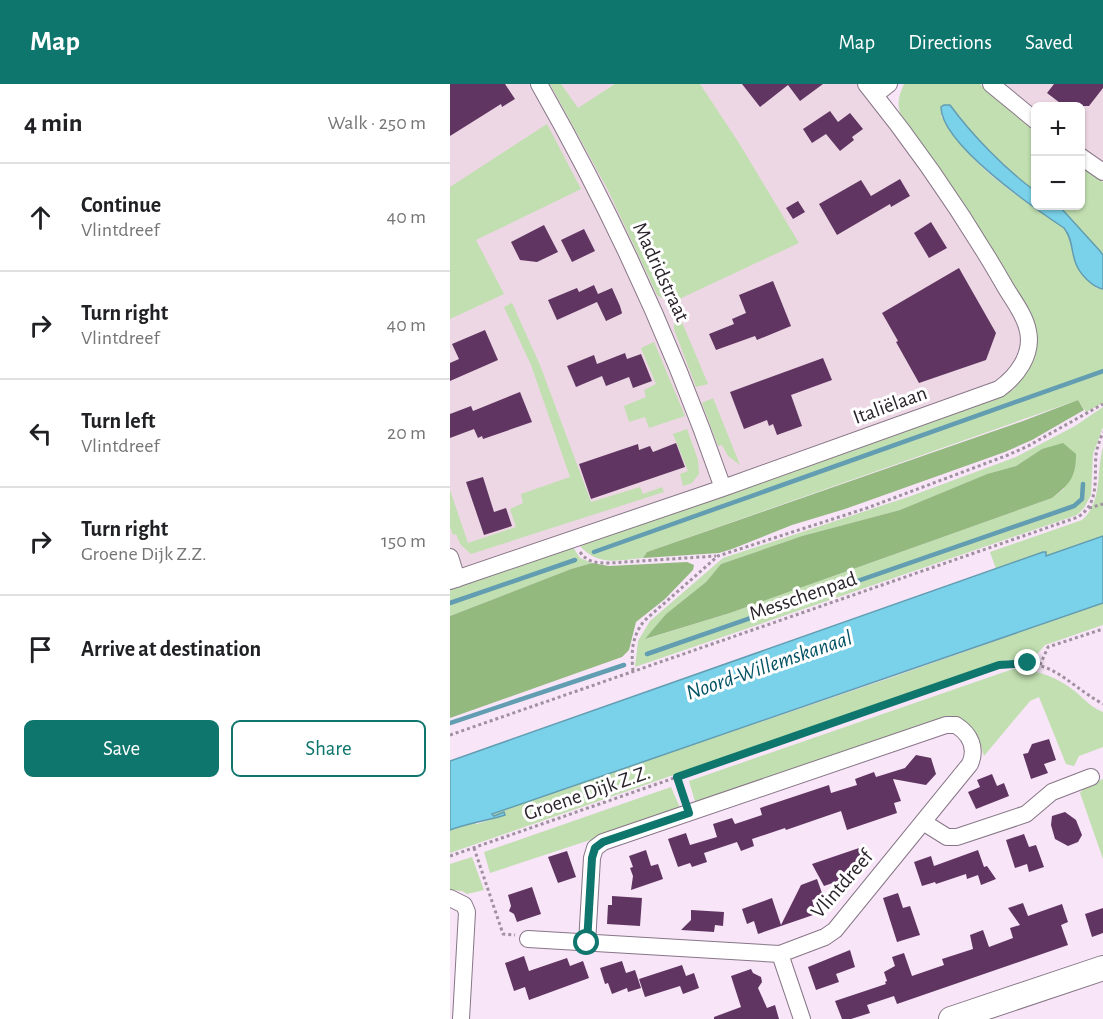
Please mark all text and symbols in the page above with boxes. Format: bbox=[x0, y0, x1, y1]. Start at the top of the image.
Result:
text: Map bbox=[30, 28, 80, 56]
text: Map bbox=[839, 32, 875, 53]
text: Directions bbox=[908, 32, 992, 53]
text: Saved bbox=[1025, 32, 1073, 53]
map controls bbox=[1031, 102, 1085, 210]
button: + bbox=[1031, 102, 1085, 156]
text: 4 min bbox=[24, 110, 83, 136]
text: Walk · 250 m bbox=[327, 113, 426, 133]
button: − bbox=[1031, 156, 1085, 210]
text: Continue bbox=[81, 194, 161, 216]
icon: ahead bbox=[24, 201, 57, 234]
text: 40 m bbox=[387, 207, 426, 227]
street label: Madridstraat bbox=[629, 219, 693, 325]
text: Vlintdreef bbox=[81, 220, 160, 240]
text: Turn right bbox=[81, 302, 168, 324]
icon: right bbox=[24, 309, 57, 342]
text: 40 m bbox=[387, 315, 426, 335]
text: Vlintdreef bbox=[81, 328, 160, 348]
street label: Italiëlaan bbox=[850, 382, 930, 428]
text: Turn left bbox=[81, 410, 155, 432]
icon: left bbox=[24, 417, 57, 450]
text: 20 m bbox=[387, 423, 426, 443]
text: Vlintdreef bbox=[81, 436, 160, 456]
text: Turn right bbox=[81, 518, 168, 540]
icon: right bbox=[24, 525, 57, 558]
text: 150 m bbox=[381, 531, 426, 551]
text: Groene Dijk Z.Z. bbox=[81, 544, 207, 564]
street label: Messchenpad bbox=[747, 568, 860, 624]
water label: Noord-Willemskanaal bbox=[683, 626, 855, 704]
icon: arrive bbox=[24, 633, 57, 666]
text: Arrive at destination bbox=[81, 638, 261, 660]
route end bbox=[1014, 649, 1040, 675]
button: Save bbox=[24, 720, 219, 777]
button: Share bbox=[231, 720, 426, 777]
street label: Groene Dijk Z.Z. bbox=[521, 762, 653, 824]
street label: Vlintdreef bbox=[807, 845, 878, 922]
route start bbox=[573, 929, 599, 955]

